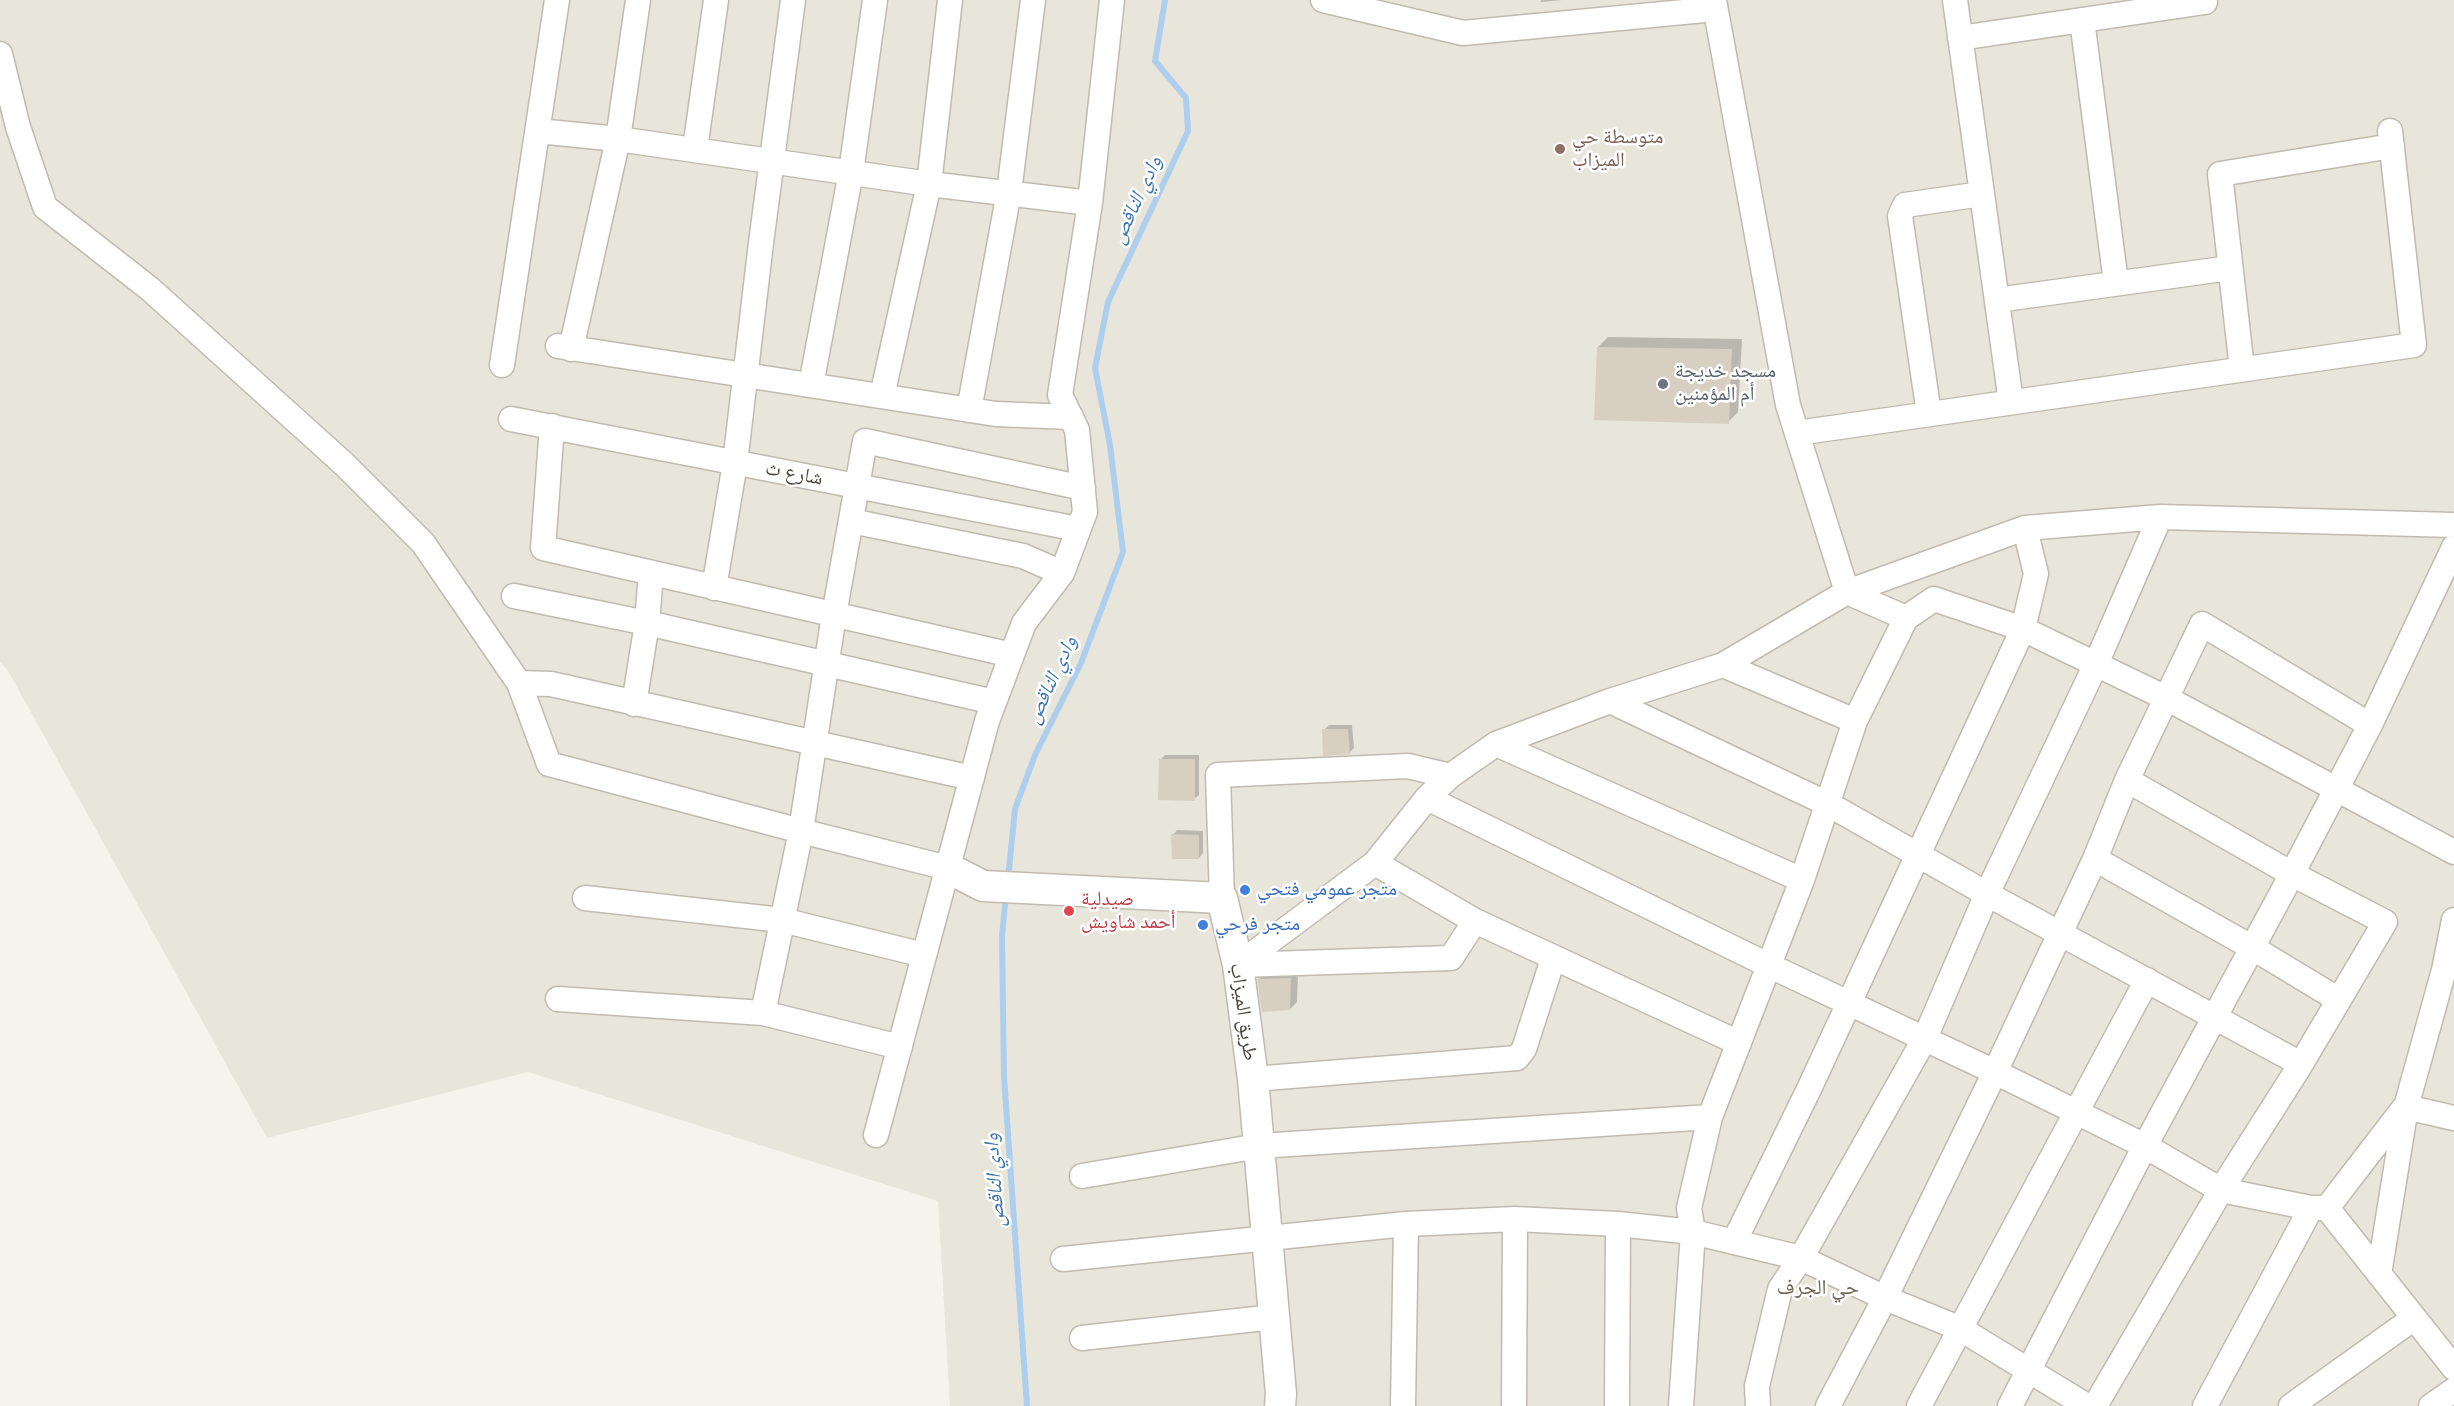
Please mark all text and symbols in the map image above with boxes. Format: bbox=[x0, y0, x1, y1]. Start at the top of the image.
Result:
place label: متوسطة حي الميزاب bbox=[1572, 126, 1663, 173]
marker: متوسطة حي الميزاب bbox=[1553, 142, 1567, 156]
water label: وادي الناقص bbox=[1106, 152, 1168, 248]
place label: مسجد خديجة أم المؤمنين bbox=[1675, 360, 1776, 407]
marker: مسجد خديجة أم المؤمنين bbox=[1656, 377, 1670, 391]
street label: شارع ث bbox=[763, 457, 825, 491]
water label: وادي الناقص bbox=[1021, 632, 1083, 728]
place label: متجر عمومي فتحي bbox=[1257, 878, 1397, 902]
marker: متجر عمومي فتحي bbox=[1238, 883, 1252, 897]
place label: صيدلية أحمد شاويش bbox=[1081, 888, 1176, 935]
marker: صيدلية أحمد شاويش bbox=[1062, 904, 1076, 918]
place label: متجر فرحي bbox=[1215, 913, 1300, 937]
marker: متجر فرحي bbox=[1196, 918, 1210, 932]
street label: طريق الميزاب bbox=[1224, 962, 1262, 1062]
water label: وادي الناقص bbox=[979, 1132, 1011, 1228]
district label: حي الجرف bbox=[1777, 1275, 1859, 1301]

